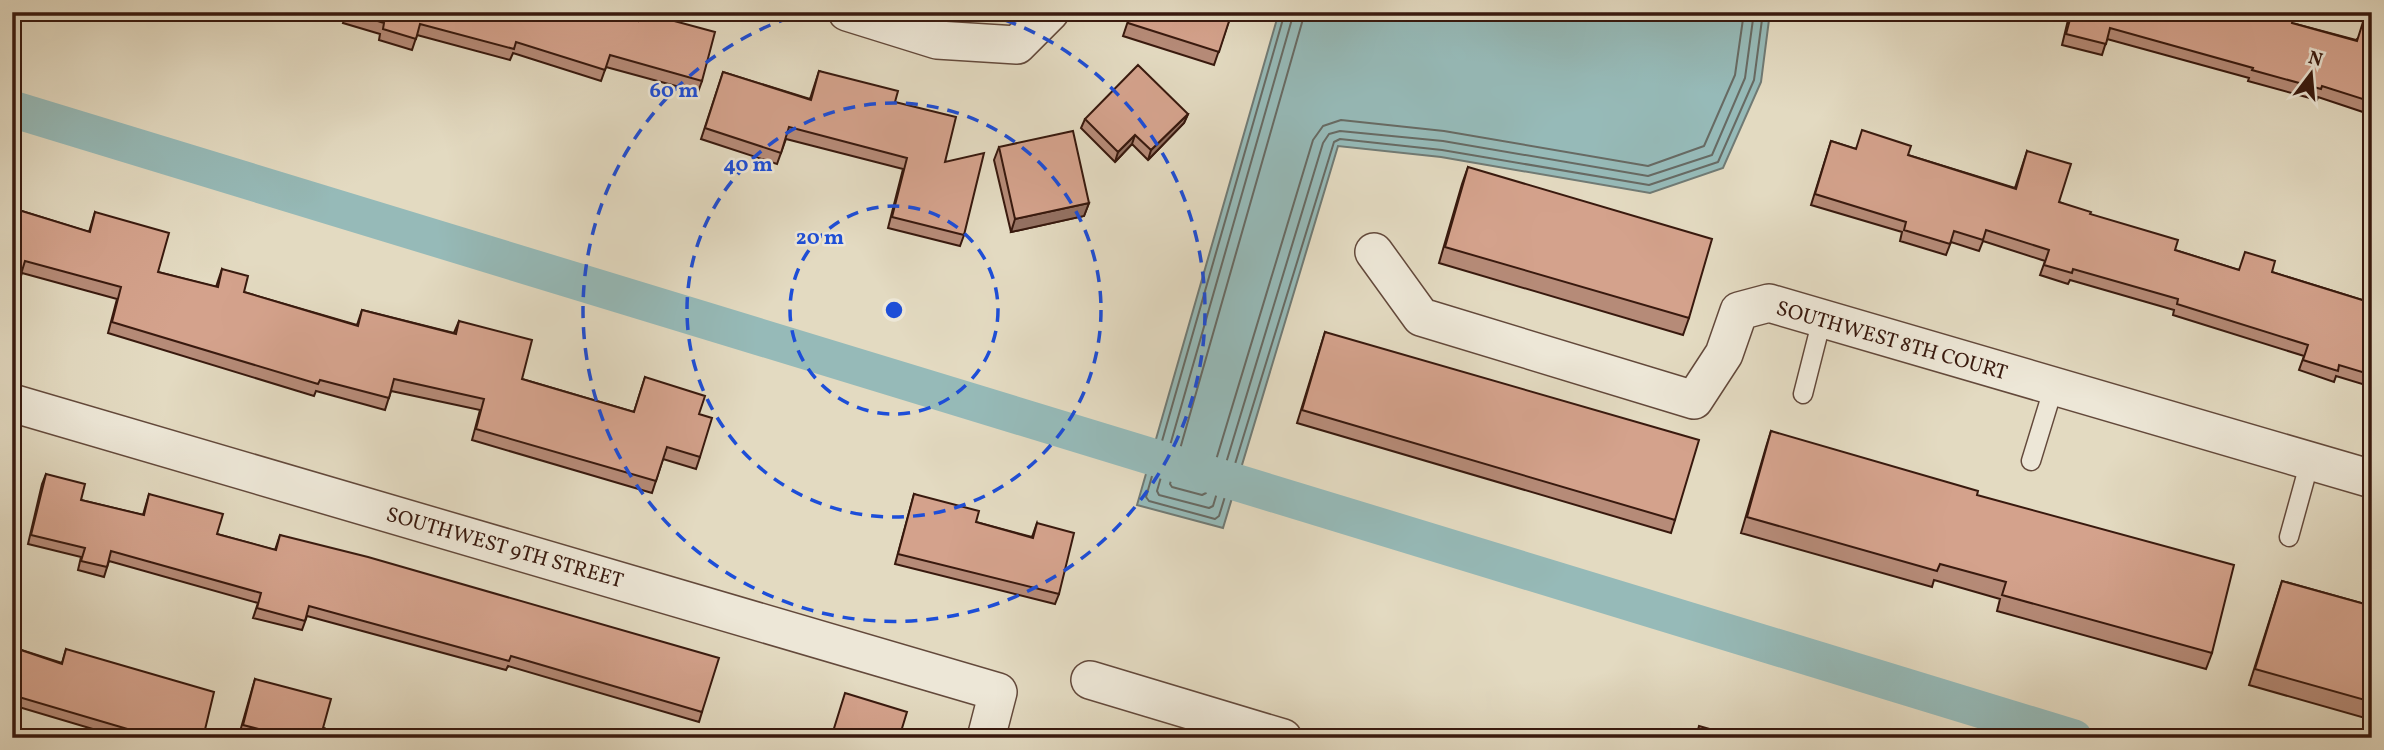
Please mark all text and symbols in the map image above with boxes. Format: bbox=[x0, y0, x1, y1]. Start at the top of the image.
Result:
north arrow bbox=[2276, 38, 2346, 108]
text: N bbox=[2305, 45, 2326, 74]
text: 60 m bbox=[650, 77, 698, 106]
text: 40 m bbox=[723, 151, 773, 180]
text: 20 m bbox=[796, 224, 844, 253]
street label: SOUTHWEST 8TH COURT bbox=[1773, 295, 2011, 388]
centre of rings bbox=[882, 298, 906, 322]
street label: SOUTHWEST 9TH STREET bbox=[383, 501, 627, 596]

